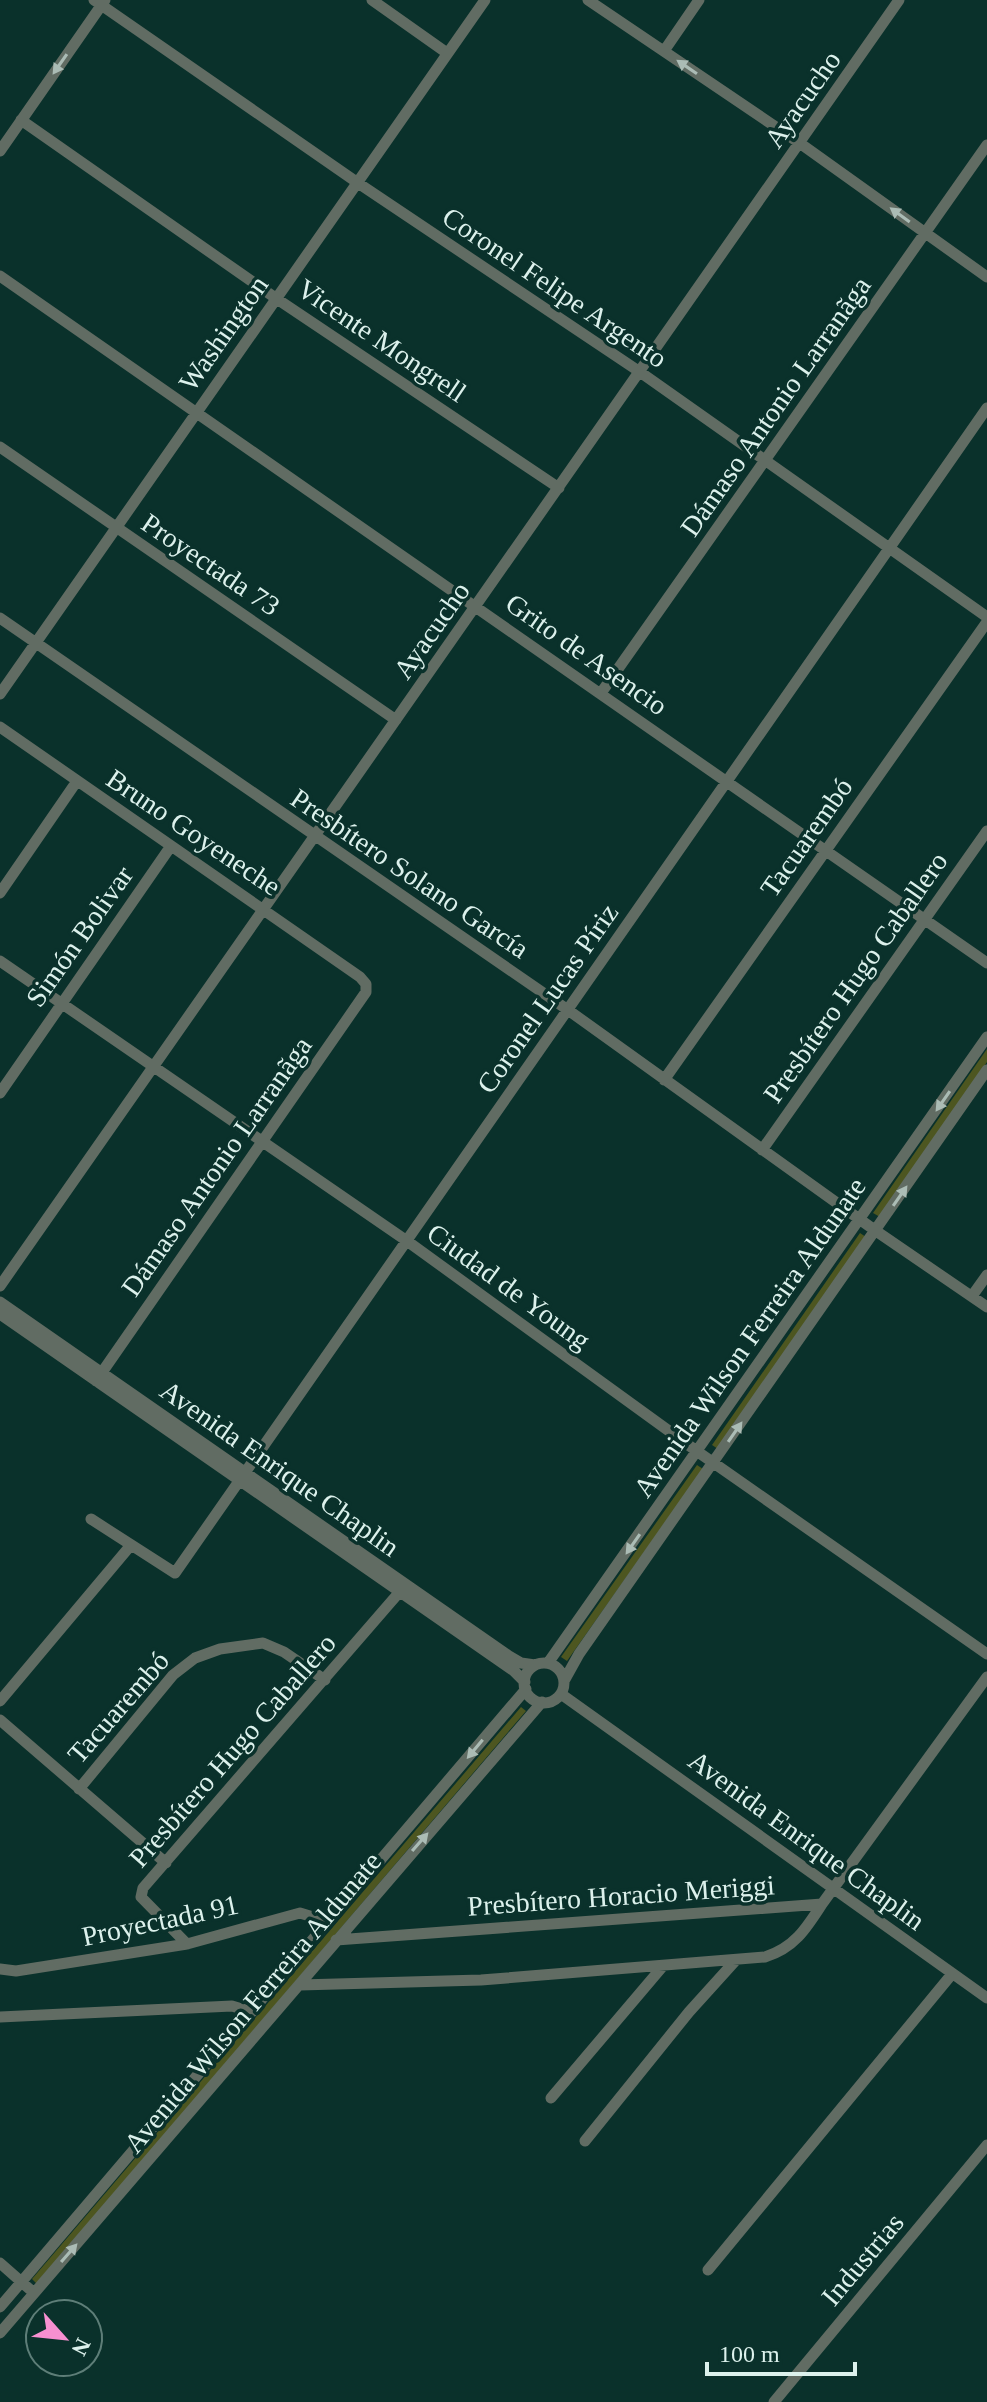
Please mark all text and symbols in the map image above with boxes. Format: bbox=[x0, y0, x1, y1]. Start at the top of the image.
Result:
street label: Ayacucho bbox=[758, 45, 847, 154]
one-way arrow bbox=[53, 54, 68, 75]
one-way arrow bbox=[677, 60, 698, 75]
street label: Coronel Felipe Argento bbox=[437, 201, 673, 374]
one-way arrow bbox=[890, 208, 911, 224]
street label: Washington bbox=[173, 270, 274, 397]
street label: Dámaso Antonio Larranãga bbox=[674, 270, 877, 542]
street label: Vicente Mongrell bbox=[292, 273, 472, 408]
street label: Proyectada 73 bbox=[136, 507, 285, 622]
street label: Ayacucho bbox=[387, 576, 476, 685]
street label: Grito de Asencio bbox=[500, 587, 673, 722]
street label: Bruno Goyeneche bbox=[101, 763, 287, 902]
street label: Tacuarembó bbox=[754, 772, 859, 903]
street label: Presbítero Solano García bbox=[285, 782, 535, 965]
street label: Presbítero Hugo Caballero bbox=[757, 846, 954, 1108]
street label: Simón Bolivar bbox=[20, 860, 140, 1012]
street label: Coronel Lucas Píriz bbox=[470, 898, 624, 1099]
street label: Dámaso Antonio Larranãga bbox=[115, 1030, 318, 1302]
one-way arrow bbox=[936, 1090, 951, 1111]
street label: Avenida Wilson Ferreira Aldunate bbox=[627, 1172, 872, 1503]
one-way arrow bbox=[892, 1185, 907, 1206]
street label: Ciudad de Young bbox=[421, 1217, 596, 1356]
street label: Avenida Enrique Chaplin bbox=[154, 1374, 405, 1563]
one-way arrow bbox=[727, 1422, 742, 1443]
one-way arrow bbox=[626, 1533, 642, 1554]
street label: Presbítero Hugo Caballero bbox=[123, 1627, 342, 1873]
street label: Tacuarembó bbox=[61, 1645, 175, 1770]
one-way arrow bbox=[467, 1738, 484, 1758]
street label: Avenida Enrique Chaplin bbox=[683, 1744, 931, 1936]
one-way arrow bbox=[411, 1833, 428, 1853]
street label: Avenida Wilson Ferreira Aldunate bbox=[118, 1846, 387, 2159]
street label: Presbítero Horacio Meriggi bbox=[466, 1869, 776, 1922]
street label: Proyectada 91 bbox=[79, 1889, 241, 1952]
street label: Industrias bbox=[815, 2207, 910, 2312]
one-way arrow bbox=[60, 2243, 77, 2263]
north arrow bbox=[24, 2298, 104, 2378]
scale bar bbox=[707, 2326, 855, 2376]
text: N bbox=[67, 2334, 96, 2360]
text: 100 m bbox=[719, 2341, 780, 2367]

